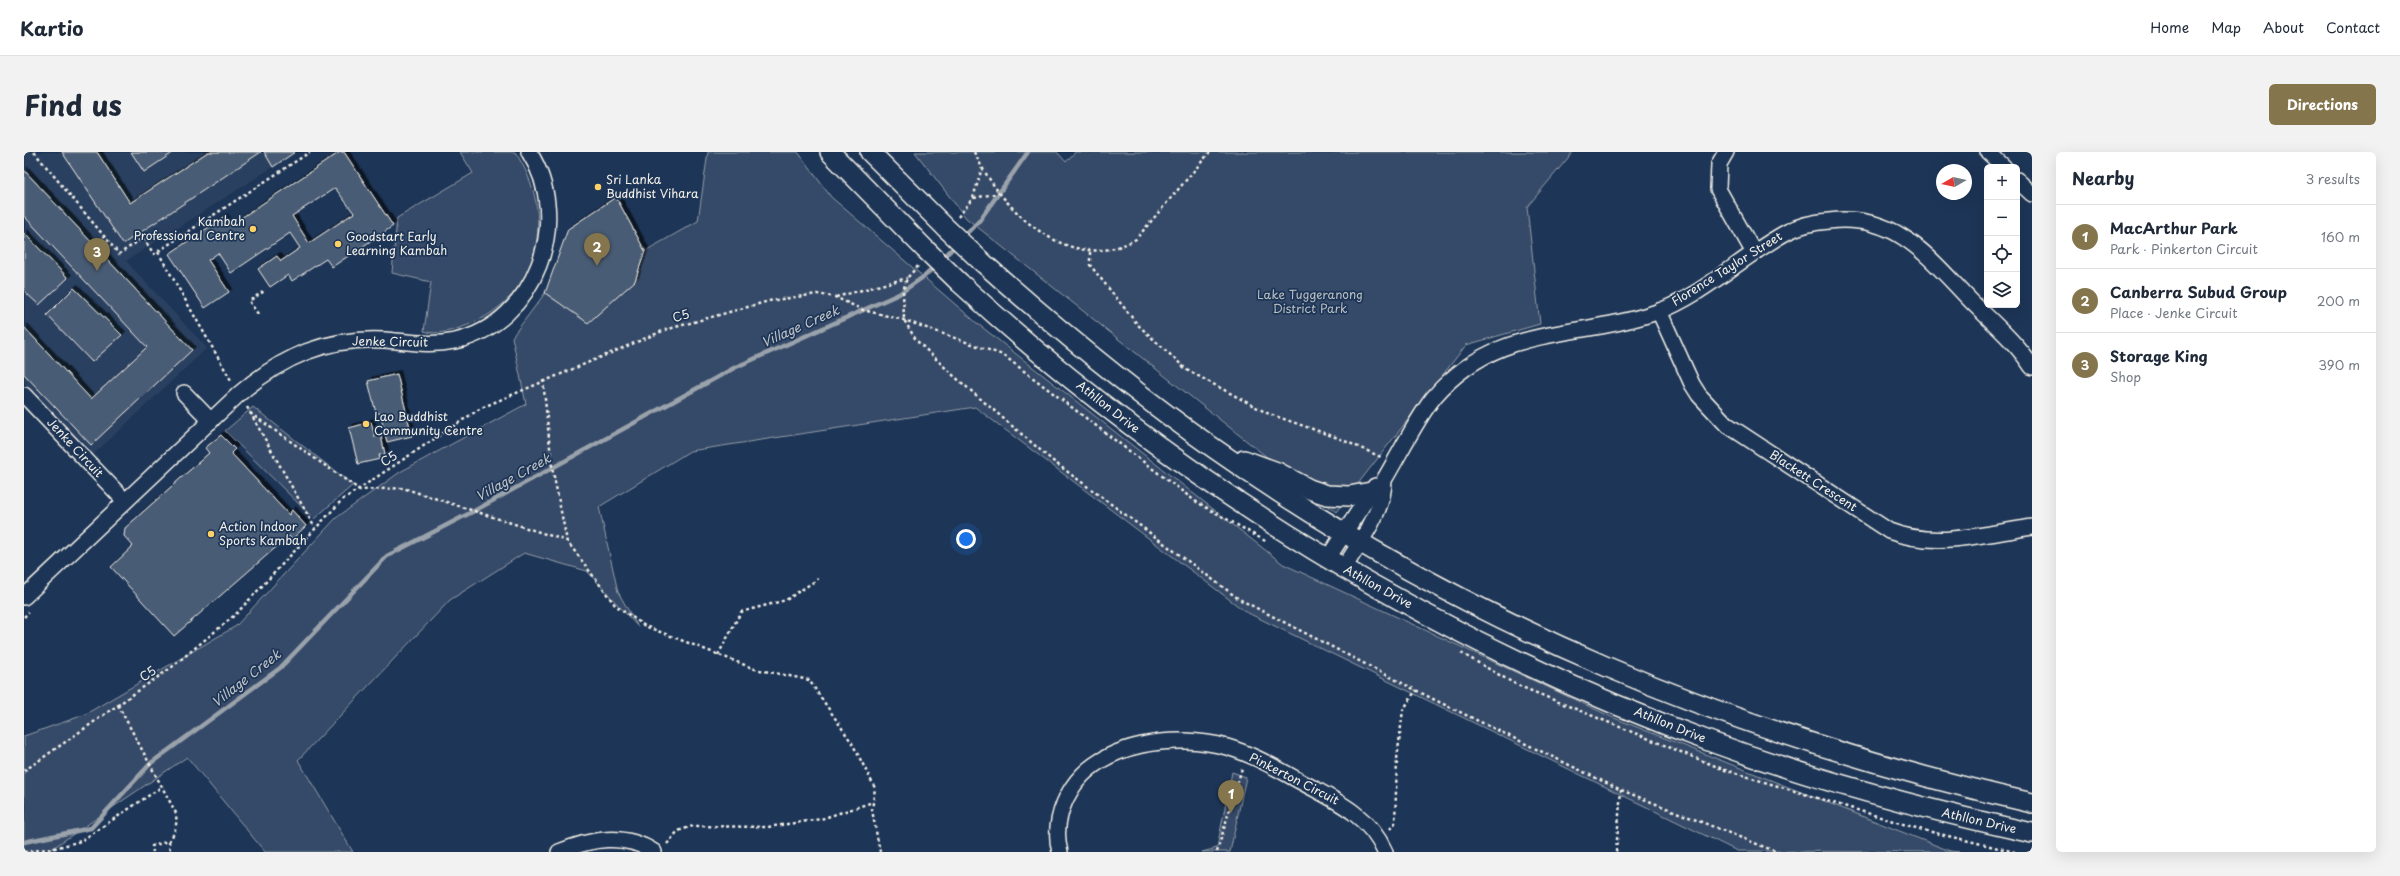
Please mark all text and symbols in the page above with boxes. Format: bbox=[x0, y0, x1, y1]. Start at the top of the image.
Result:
text: Kartio bbox=[20, 14, 83, 42]
text: Home bbox=[2150, 17, 2189, 38]
text: Map bbox=[2211, 17, 2241, 38]
text: About bbox=[2263, 17, 2304, 38]
text: Contact bbox=[2326, 17, 2380, 38]
text: Find us bbox=[24, 83, 122, 126]
button: Directions bbox=[2269, 84, 2376, 125]
north arrow bbox=[1936, 164, 1972, 200]
map controls bbox=[1984, 164, 2020, 308]
button: + bbox=[1984, 164, 2020, 200]
text: Nearby bbox=[2072, 165, 2134, 191]
text: 3 results bbox=[2306, 169, 2360, 188]
place label: Sri Lanka Buddhist Vihara bbox=[606, 170, 699, 202]
marker: Sri Lanka Buddhist Vihara bbox=[593, 182, 603, 192]
button: − bbox=[1984, 200, 2020, 236]
place label: Kambah Professional Centre bbox=[134, 212, 245, 244]
text: MacArthur Park bbox=[2110, 216, 2238, 239]
marker: Kambah Professional Centre bbox=[248, 224, 258, 234]
place label: Goodstart Early Learning Kambah bbox=[346, 227, 447, 259]
street label: Florence Taylor Street bbox=[1668, 227, 1785, 310]
text: 1 bbox=[2082, 227, 2088, 246]
text: 160 m bbox=[2321, 227, 2360, 246]
pin: 2 bbox=[584, 233, 610, 266]
button: locate bbox=[1984, 236, 2020, 272]
pin: 3 bbox=[84, 238, 110, 271]
marker: Goodstart Early Learning Kambah bbox=[333, 239, 343, 249]
text: Park · Pinkerton Circuit bbox=[2110, 239, 2258, 258]
button: layers bbox=[1984, 272, 2020, 308]
text: Canberra Subud Group bbox=[2110, 280, 2287, 303]
park label: Lake Tuggeranong District Park bbox=[1257, 285, 1363, 317]
text: 2 bbox=[2080, 291, 2090, 310]
text: 200 m bbox=[2317, 291, 2360, 310]
water label: Village Creek bbox=[758, 299, 843, 351]
text: Place · Jenke Circuit bbox=[2110, 303, 2237, 322]
street label: C5 bbox=[670, 304, 691, 326]
street label: Jenke Circuit bbox=[352, 331, 428, 351]
text: Storage King bbox=[2110, 344, 2208, 367]
text: 3 bbox=[2081, 355, 2089, 374]
text: 390 m bbox=[2318, 355, 2360, 374]
text: Shop bbox=[2110, 367, 2141, 386]
street label: Athllon Drive bbox=[1073, 376, 1144, 437]
place label: Lao Buddhist Community Centre bbox=[374, 407, 483, 439]
street label: Jenke Circuit bbox=[43, 413, 108, 481]
marker: Lao Buddhist Community Centre bbox=[361, 419, 371, 429]
street label: Blackett Crescent bbox=[1766, 445, 1861, 515]
street label: C5 bbox=[377, 446, 400, 470]
water label: Village Creek bbox=[472, 447, 555, 505]
place label: Action Indoor Sports Kambah bbox=[219, 517, 307, 549]
marker: Action Indoor Sports Kambah bbox=[206, 529, 216, 539]
your location bbox=[956, 529, 976, 549]
street label: Athllon Drive bbox=[1341, 560, 1416, 612]
water label: Village Creek bbox=[207, 644, 285, 711]
street label: C5 bbox=[135, 661, 159, 685]
street label: Athllon Drive bbox=[1632, 701, 1709, 747]
street label: Pinkerton Circuit bbox=[1246, 748, 1343, 809]
pin: 1 bbox=[1218, 780, 1244, 813]
street label: Athllon Drive bbox=[1940, 803, 2018, 837]

